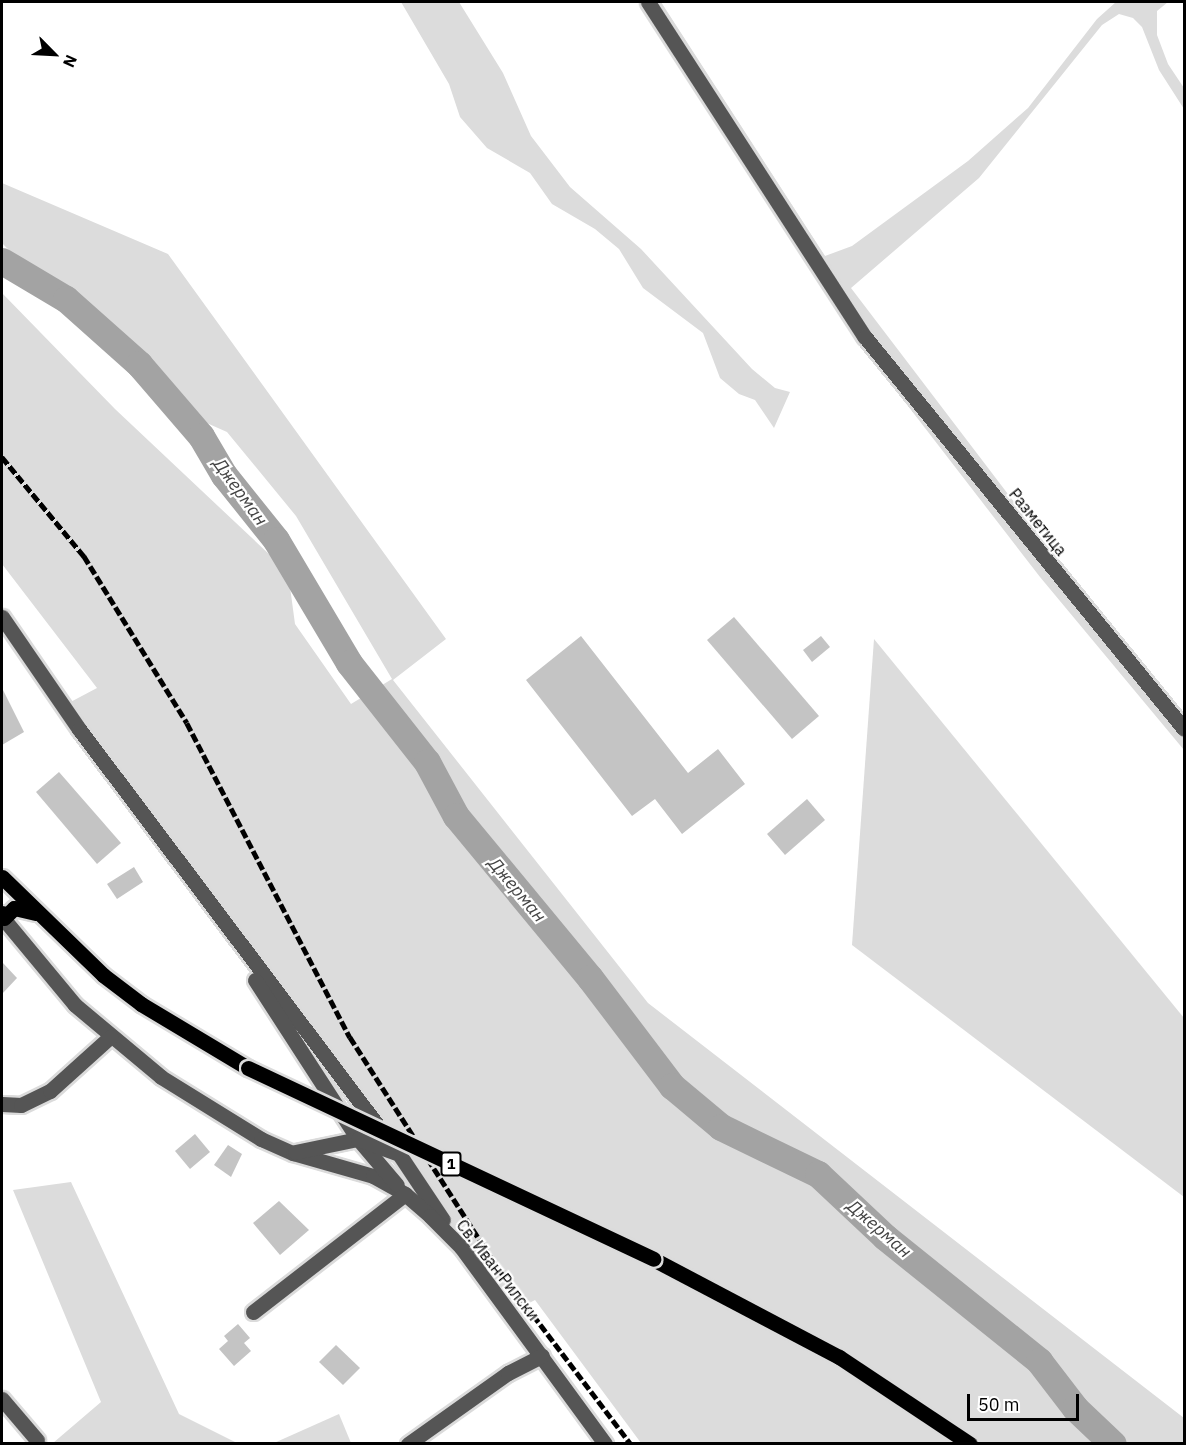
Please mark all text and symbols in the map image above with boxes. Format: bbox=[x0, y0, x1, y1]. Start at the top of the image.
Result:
north arrow bbox=[24, 24, 84, 84]
text: N bbox=[59, 52, 82, 71]
water label: Джерман bbox=[208, 454, 272, 530]
street label: Разметица bbox=[1005, 485, 1071, 559]
water label: Джерман bbox=[484, 853, 550, 927]
road number: 1 bbox=[440, 1152, 462, 1176]
water label: Джерман bbox=[842, 1195, 916, 1263]
street label: Св. Иван Рилски bbox=[453, 1216, 543, 1324]
scale bar bbox=[970, 1382, 1082, 1420]
text: 50 m bbox=[978, 1393, 1020, 1416]

